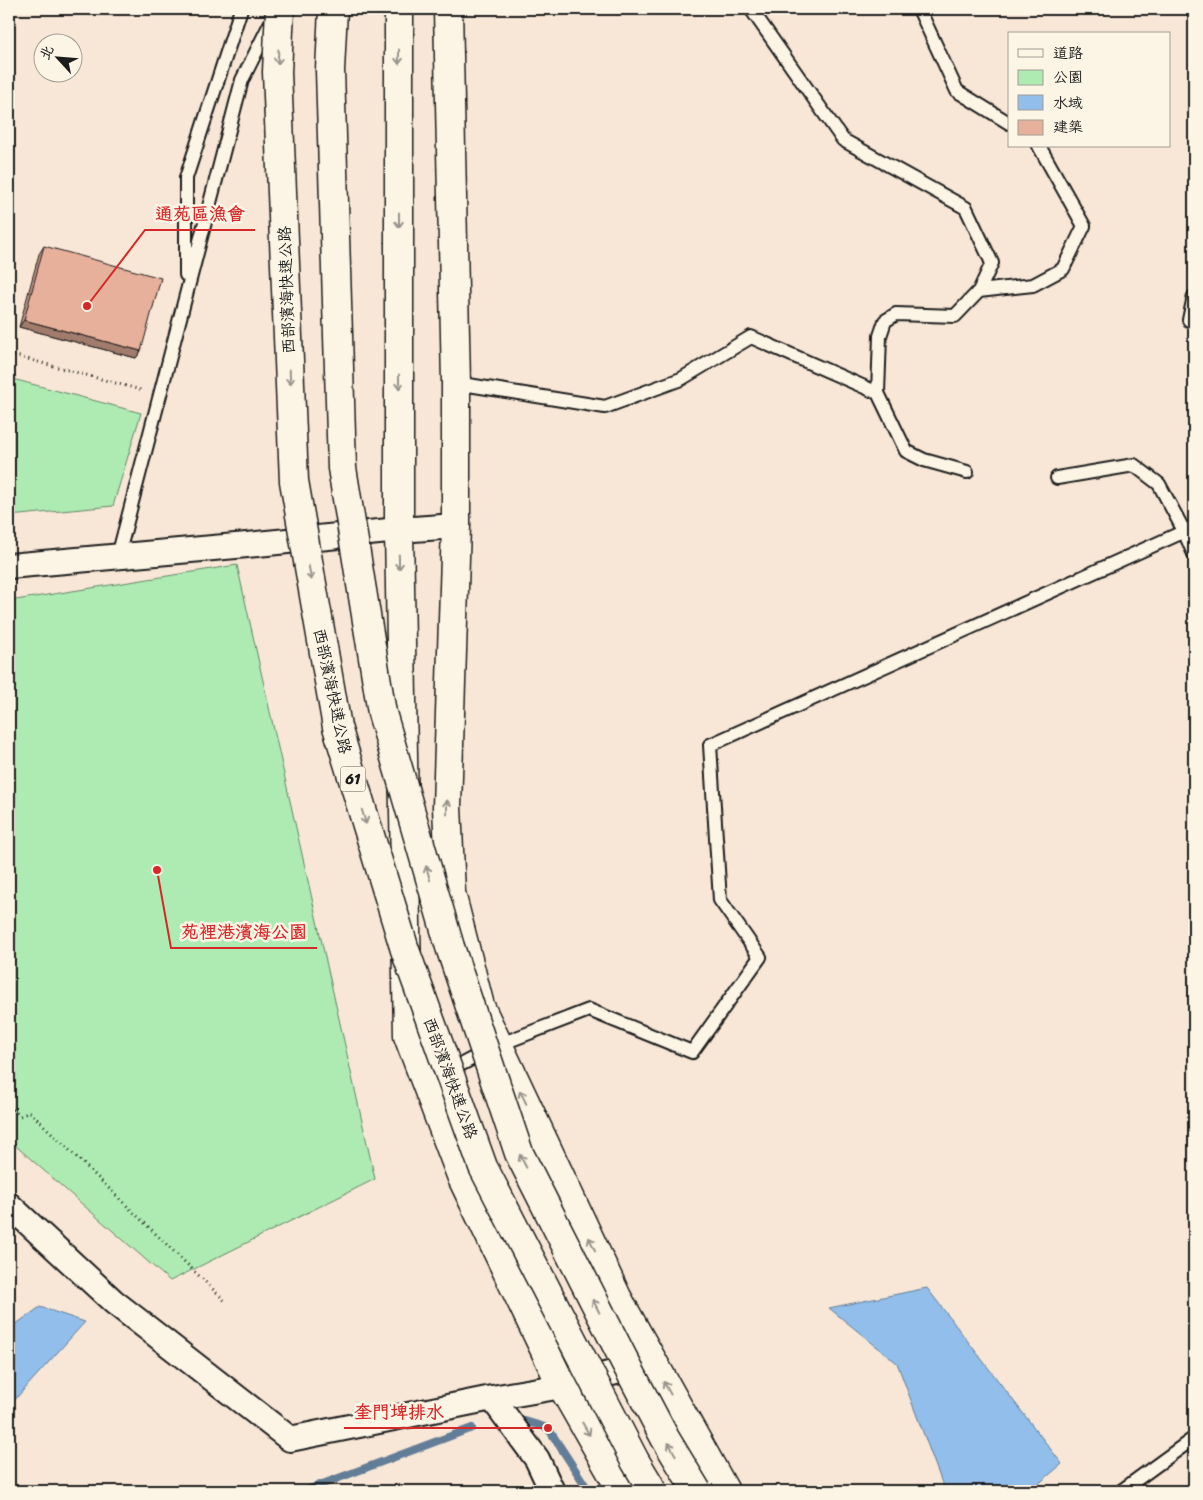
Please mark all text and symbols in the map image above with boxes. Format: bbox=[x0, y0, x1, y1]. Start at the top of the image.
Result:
north arrow bbox=[32, 32, 82, 82]
legend bbox=[1008, 32, 1170, 148]
text: 道路 bbox=[1053, 40, 1083, 66]
text: 北 bbox=[32, 41, 61, 64]
one-way arrow bbox=[273, 49, 283, 65]
one-way arrow bbox=[394, 49, 404, 65]
text: 公園 bbox=[1053, 64, 1083, 90]
text: 水域 bbox=[1053, 90, 1083, 116]
text: 建築 bbox=[1053, 114, 1083, 140]
callout: 通苑區漁會 bbox=[145, 197, 255, 230]
text: 通苑區漁會 bbox=[155, 198, 245, 230]
one-way arrow bbox=[394, 212, 404, 228]
street label: 西部濱海快速公路 bbox=[270, 226, 303, 354]
one-way arrow bbox=[285, 368, 295, 385]
one-way arrow bbox=[394, 374, 404, 390]
one-way arrow bbox=[395, 554, 404, 570]
one-way arrow bbox=[306, 565, 316, 581]
street label: 西部濱海快速公路 bbox=[305, 625, 360, 757]
road number: 61 bbox=[340, 766, 366, 792]
one-way arrow bbox=[442, 800, 452, 816]
one-way arrow bbox=[360, 808, 370, 824]
one-way arrow bbox=[423, 866, 433, 882]
callout: 苑裡港濱海公園 bbox=[171, 915, 317, 948]
text: 苑裡港濱海公園 bbox=[181, 916, 307, 948]
street label: 西部濱海快速公路 bbox=[415, 1013, 486, 1143]
one-way arrow bbox=[518, 1089, 528, 1104]
one-way arrow bbox=[518, 1153, 528, 1168]
one-way arrow bbox=[587, 1237, 596, 1252]
one-way arrow bbox=[591, 1298, 601, 1313]
one-way arrow bbox=[661, 1381, 671, 1395]
callout: 奎門埤排水 bbox=[344, 1395, 454, 1428]
text: 奎門埤排水 bbox=[354, 1396, 444, 1428]
one-way arrow bbox=[581, 1421, 591, 1436]
one-way arrow bbox=[667, 1443, 677, 1457]

